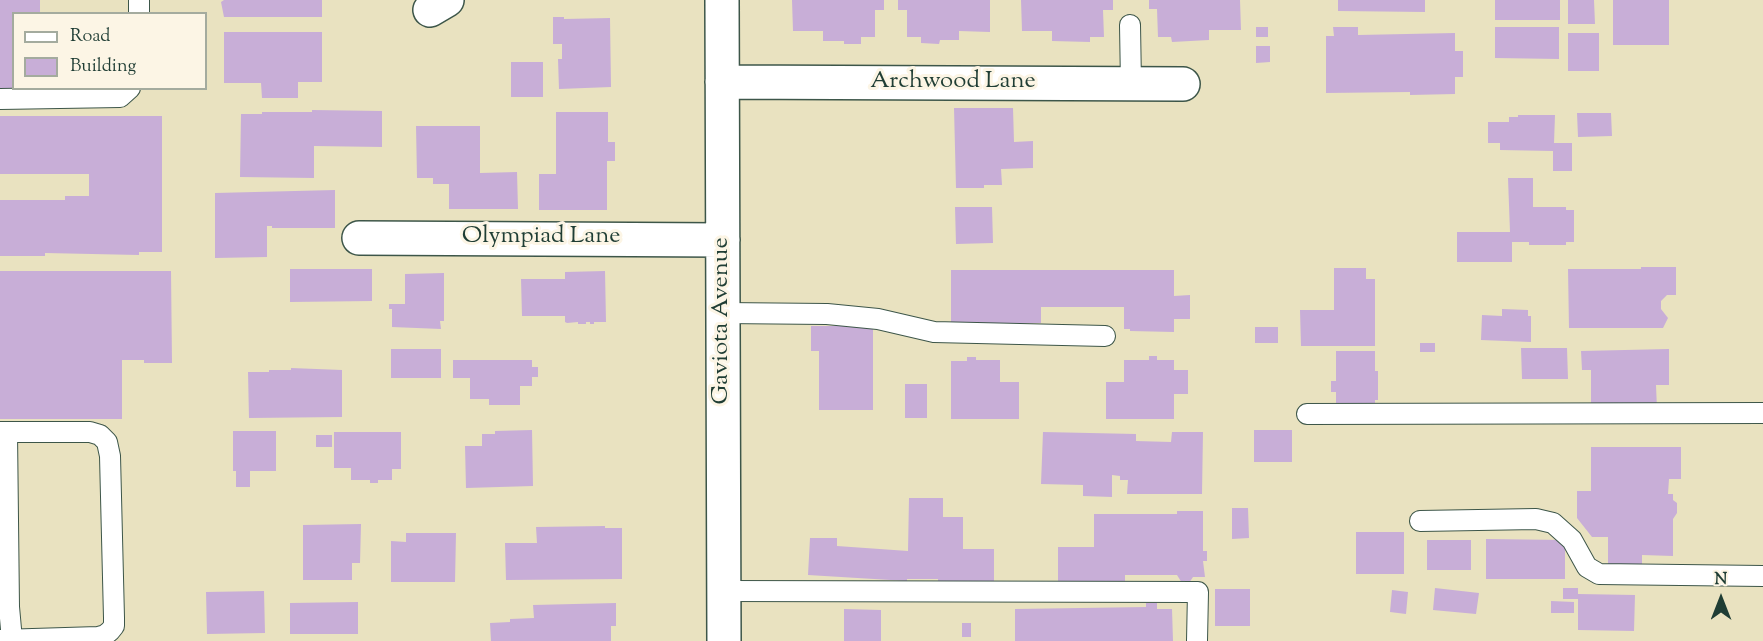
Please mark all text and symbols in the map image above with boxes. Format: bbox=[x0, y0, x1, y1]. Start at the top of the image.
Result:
legend bbox=[12, 12, 207, 90]
text: Road bbox=[70, 24, 110, 50]
text: Building bbox=[70, 54, 136, 80]
street label: Archwood Lane bbox=[870, 69, 1036, 97]
street label: Olympiad Lane bbox=[462, 224, 620, 252]
street label: Gaviota Avenue bbox=[709, 237, 737, 405]
north arrow bbox=[1691, 569, 1751, 629]
text: N bbox=[1715, 569, 1727, 592]

